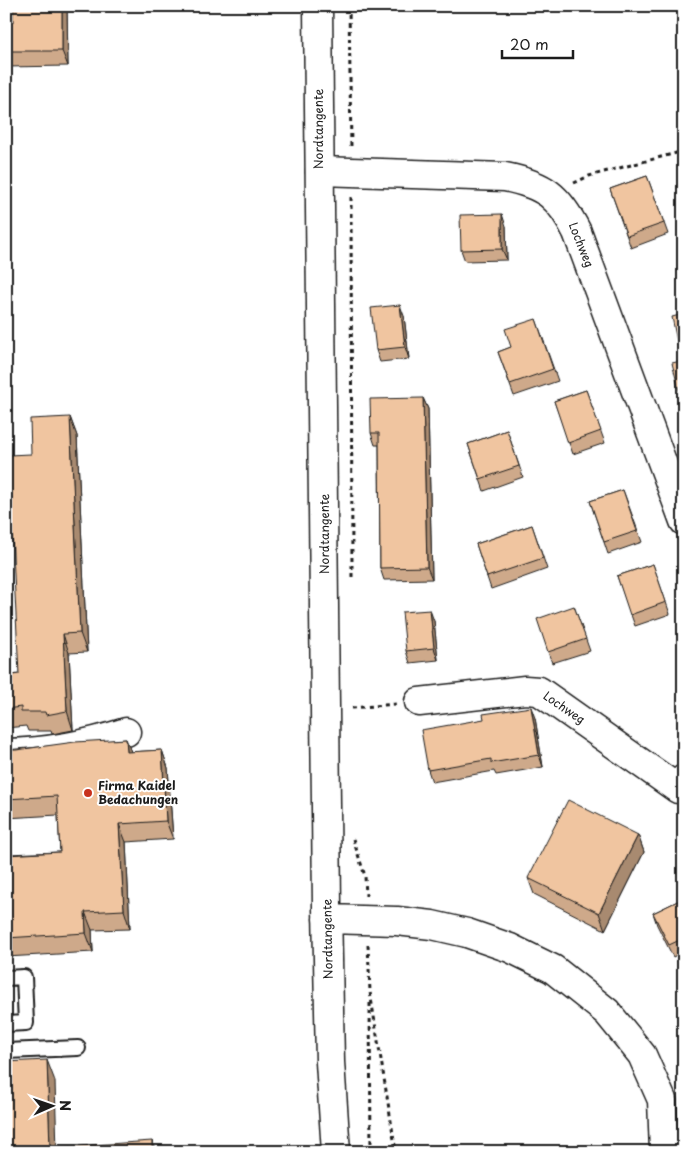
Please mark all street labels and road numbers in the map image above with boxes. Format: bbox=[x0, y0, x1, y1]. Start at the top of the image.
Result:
street label: Nordtangente bbox=[309, 88, 327, 169]
street label: Lochweg bbox=[565, 219, 599, 270]
street label: Nordtangente bbox=[315, 493, 333, 574]
street label: Lochweg bbox=[540, 686, 589, 728]
street label: Nordtangente bbox=[317, 898, 337, 979]

